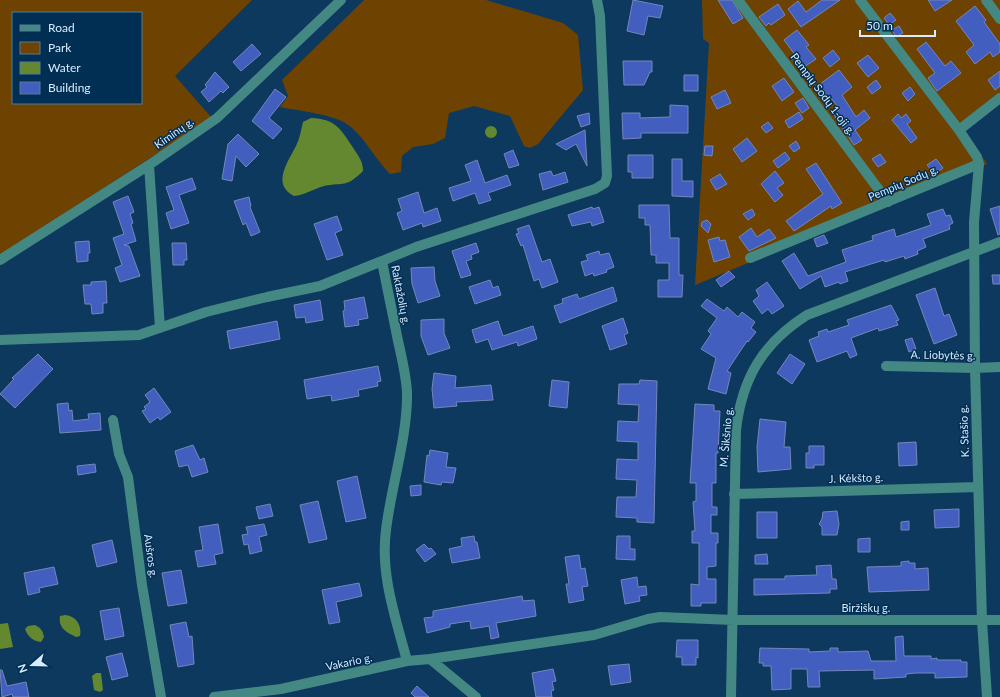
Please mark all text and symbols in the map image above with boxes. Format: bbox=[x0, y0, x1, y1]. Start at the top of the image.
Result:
legend bbox=[12, 12, 142, 104]
scale bar bbox=[860, 12, 935, 38]
text: 50 m bbox=[866, 18, 893, 33]
text: Road bbox=[48, 20, 75, 35]
text: Park bbox=[48, 40, 72, 55]
street label: Pempių Sodų 1-oji g. bbox=[788, 50, 858, 137]
text: Water bbox=[48, 60, 81, 75]
text: Building bbox=[48, 80, 91, 95]
street label: Kiminų g. bbox=[152, 114, 196, 151]
street label: Pempių Sodų g. bbox=[866, 162, 940, 203]
street label: Raktažolių g. bbox=[389, 264, 414, 326]
street label: A. Liobytės g. bbox=[911, 347, 975, 362]
street label: K. Stašio g. bbox=[956, 405, 971, 458]
street label: M. Šikšnio g. bbox=[716, 406, 735, 468]
street label: J. Kėkšto g. bbox=[829, 470, 883, 485]
street label: Aušros g. bbox=[142, 533, 161, 579]
street label: Biržiškų g. bbox=[842, 601, 890, 614]
north arrow bbox=[12, 645, 52, 685]
street label: Vakario g. bbox=[324, 650, 373, 673]
text: N bbox=[15, 662, 30, 675]

